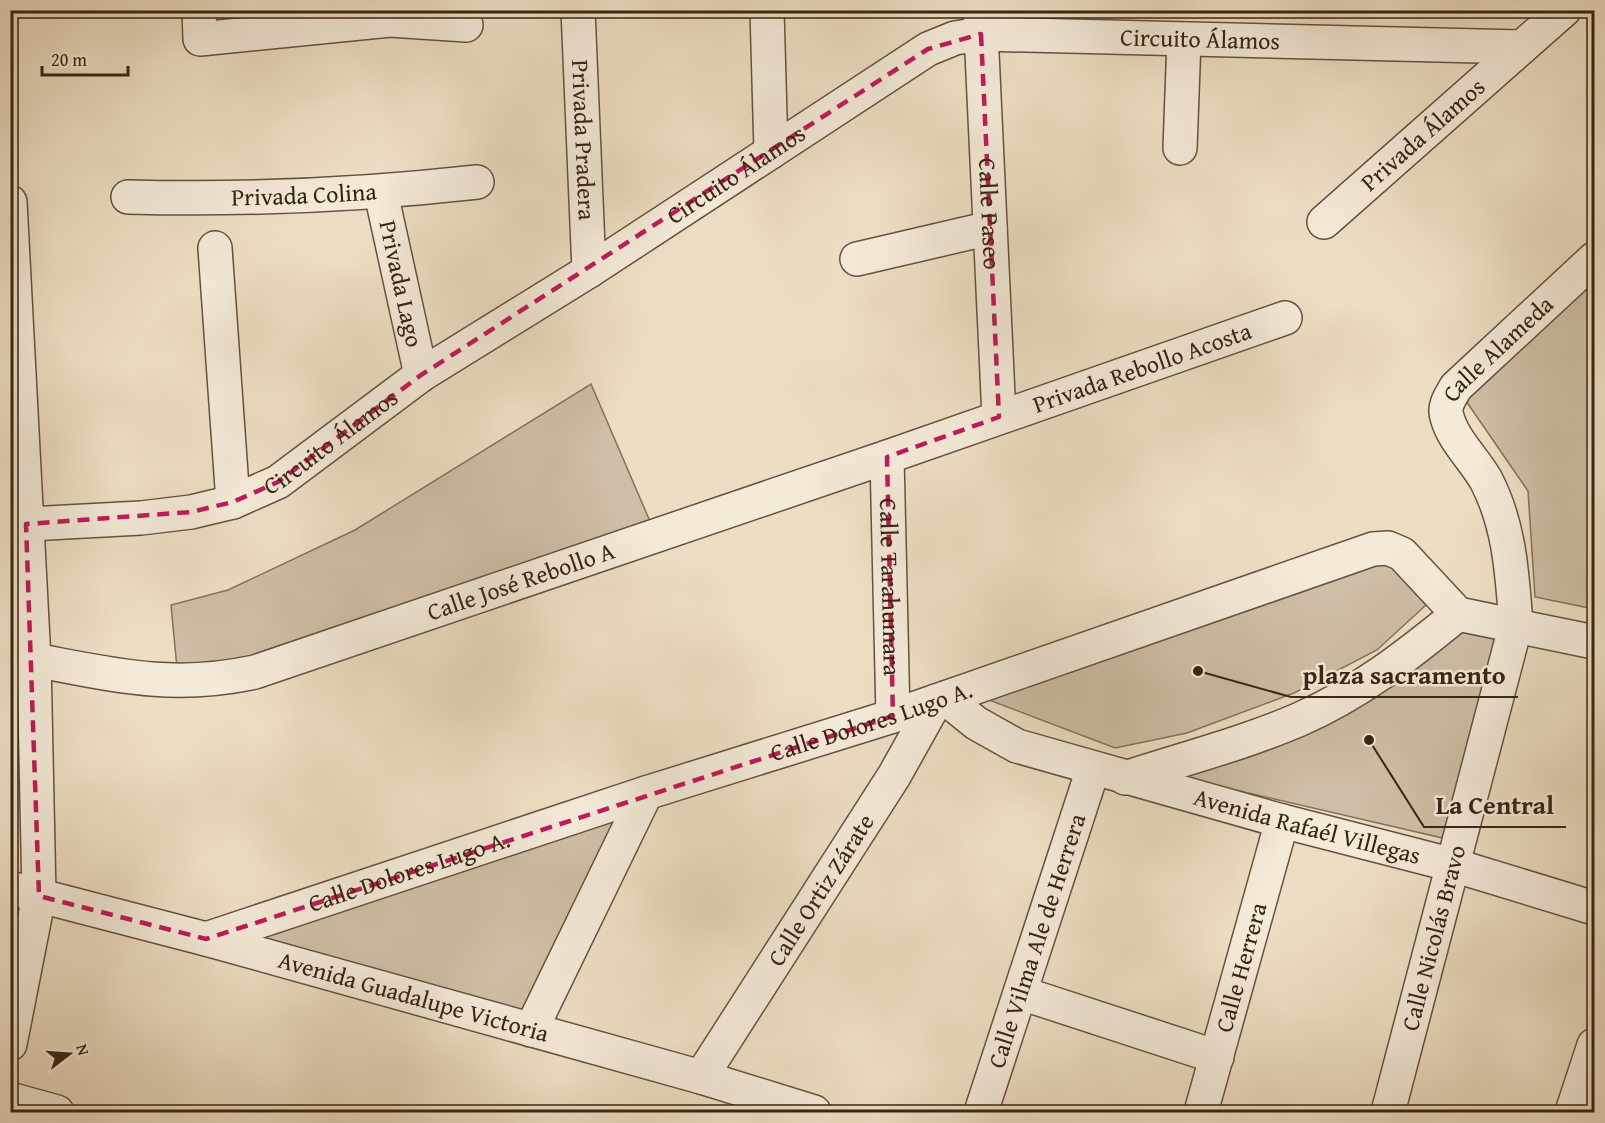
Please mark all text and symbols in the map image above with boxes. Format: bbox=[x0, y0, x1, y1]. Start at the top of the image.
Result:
street label: Circuito Álamos bbox=[1120, 19, 1280, 58]
scale bar bbox=[42, 39, 128, 77]
text: 20 m bbox=[51, 46, 87, 73]
street label: Privada Pradera bbox=[563, 59, 605, 222]
street label: Privada Álamos bbox=[1353, 70, 1493, 199]
street label: Circuito Álamos bbox=[659, 116, 812, 233]
street label: Calle Paseo bbox=[970, 157, 1010, 270]
street label: Privada Colina bbox=[231, 173, 378, 215]
street label: Privada Lago bbox=[371, 217, 432, 351]
street label: Calle Alameda bbox=[1433, 287, 1562, 408]
street label: Privada Rebollo Acosta bbox=[1028, 313, 1257, 422]
street label: Circuito Álamos bbox=[258, 380, 405, 503]
street label: Calle Tarahumara bbox=[871, 498, 910, 677]
street label: Calle José Rebollo A bbox=[422, 533, 619, 629]
callout: plaza sacramento bbox=[1291, 653, 1518, 697]
text: plaza sacramento bbox=[1302, 655, 1506, 694]
street label: Calle Dolores Lugo A. bbox=[766, 672, 977, 770]
street label: Avenida Rafaél Villegas bbox=[1190, 779, 1424, 873]
callout: La Central bbox=[1424, 783, 1566, 827]
text: La Central bbox=[1436, 785, 1554, 824]
street label: Calle Ortiz Zárate bbox=[759, 807, 882, 973]
street label: Calle Vilma Ale de Herrera bbox=[978, 808, 1095, 1073]
street label: Calle Dolores Lugo A. bbox=[304, 821, 514, 921]
street label: Calle Nicolás Bravo bbox=[1392, 841, 1474, 1034]
street label: Calle Herrera bbox=[1206, 898, 1276, 1036]
street label: Avenida Guadalupe Victoria bbox=[274, 942, 554, 1051]
north arrow bbox=[39, 1024, 99, 1084]
text: N bbox=[70, 1041, 96, 1059]

